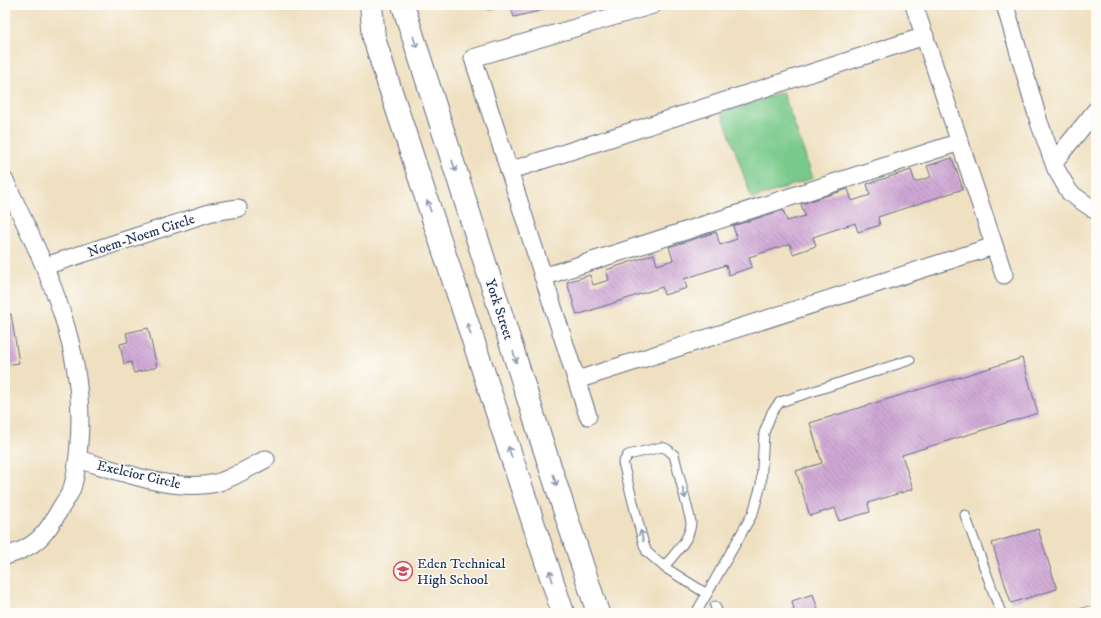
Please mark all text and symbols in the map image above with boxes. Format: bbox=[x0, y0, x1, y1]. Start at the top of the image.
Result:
one-way arrow bbox=[412, 35, 419, 48]
one-way arrow bbox=[451, 160, 459, 172]
one-way arrow bbox=[425, 199, 432, 212]
street label: Noem-Noem Circle bbox=[86, 210, 197, 262]
street label: York Street bbox=[481, 277, 517, 342]
one-way arrow bbox=[465, 323, 473, 335]
one-way arrow bbox=[512, 350, 519, 363]
one-way arrow bbox=[506, 446, 513, 459]
street label: Exelcior Circle bbox=[95, 457, 183, 493]
one-way arrow bbox=[551, 474, 559, 486]
one-way arrow bbox=[680, 486, 688, 499]
one-way arrow bbox=[637, 530, 645, 543]
place label: Eden Technical High School bbox=[417, 555, 506, 589]
school or university icon: Eden Technical High School bbox=[392, 560, 414, 582]
one-way arrow bbox=[546, 570, 554, 582]

